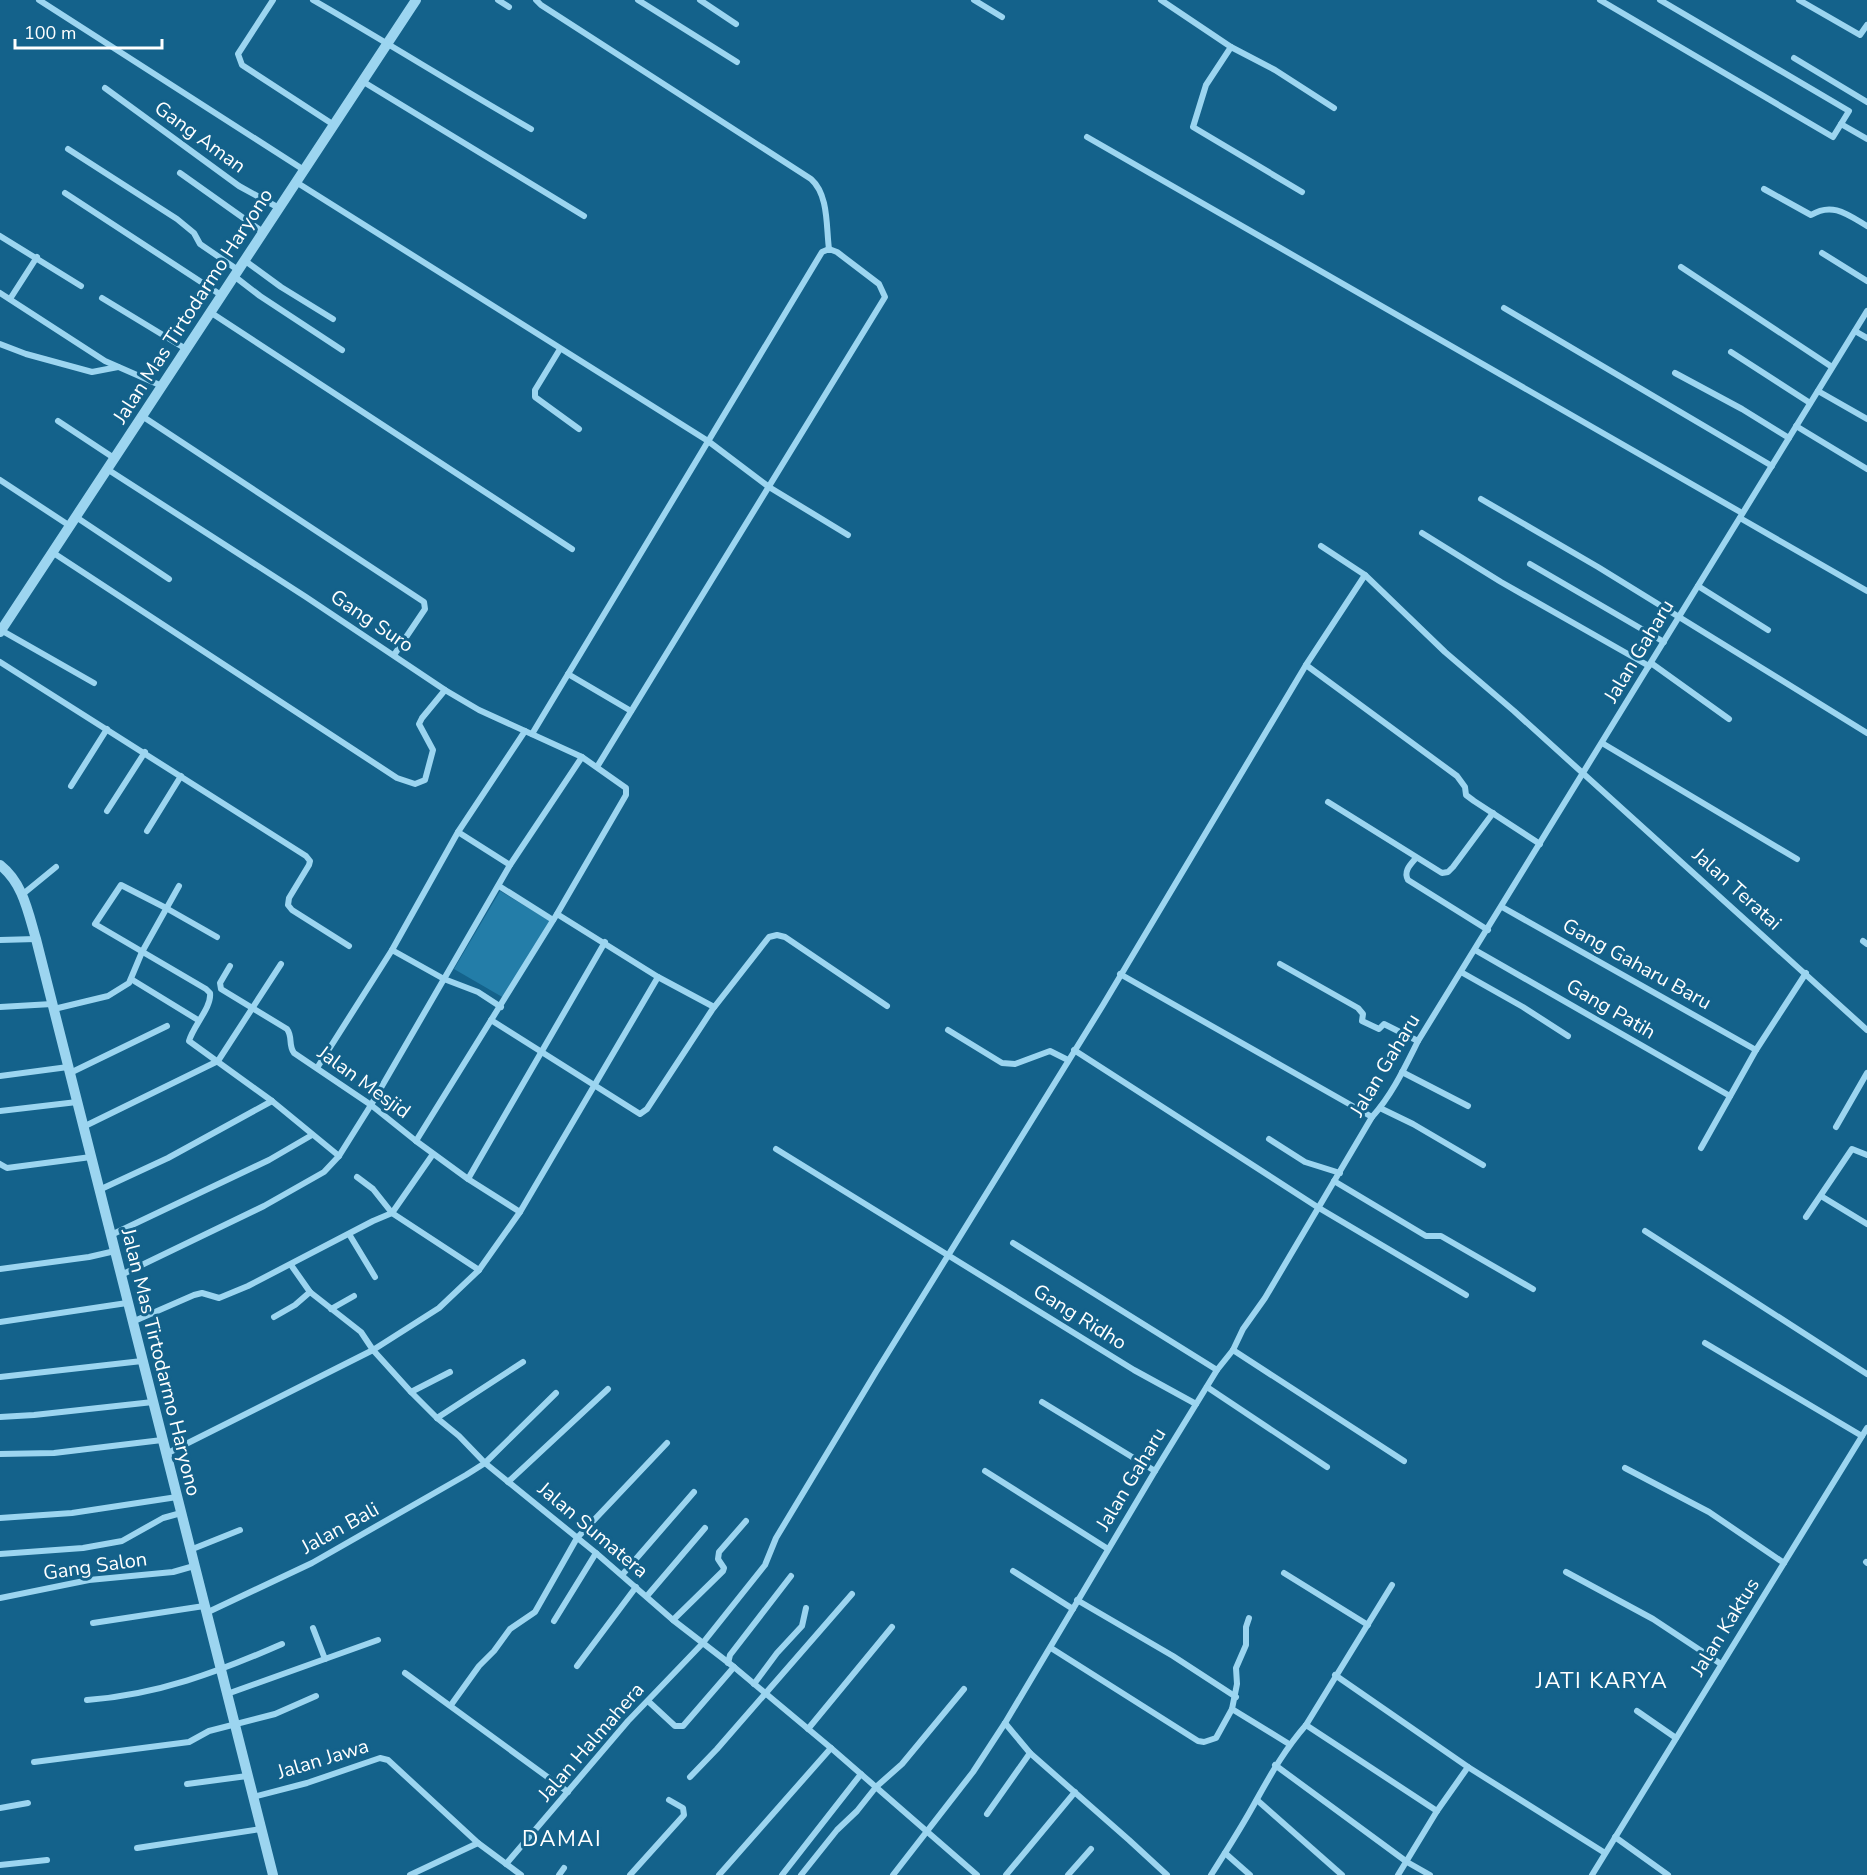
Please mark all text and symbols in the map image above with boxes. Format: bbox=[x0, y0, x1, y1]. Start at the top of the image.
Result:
scale bar bbox=[15, 12, 162, 50]
text: 100 m bbox=[24, 21, 76, 45]
street label: Gang Aman bbox=[149, 95, 251, 179]
street label: Jalan Mas Tirtodarmo Haryono bbox=[106, 183, 279, 430]
street label: Gang Suro bbox=[325, 583, 419, 659]
street label: Jalan Gaharu bbox=[1597, 595, 1680, 708]
street label: Jalan Teratai bbox=[1686, 841, 1787, 936]
street label: Gang Gaharu Baru bbox=[1558, 912, 1716, 1016]
street label: Gang Patih bbox=[1561, 973, 1661, 1045]
street label: Jalan Gaharu bbox=[1343, 1009, 1426, 1122]
street label: Jalan Mesjid bbox=[311, 1039, 416, 1125]
street label: Jalan Mas Tirtodarmo Haryono bbox=[114, 1224, 207, 1499]
street label: Gang Ridho bbox=[1028, 1278, 1132, 1356]
street label: Jalan Gaharu bbox=[1089, 1423, 1172, 1536]
street label: Jalan Sumatera bbox=[531, 1475, 654, 1584]
street label: Jalan Bali bbox=[296, 1496, 384, 1561]
street label: Gang Salon bbox=[41, 1545, 149, 1587]
street label: Jalan Kaktus bbox=[1684, 1573, 1766, 1682]
district label: JATI KARYA bbox=[1535, 1666, 1668, 1696]
street label: Jalan Halmahera bbox=[531, 1677, 650, 1808]
street label: Jalan Jawa bbox=[273, 1732, 372, 1786]
district label: DAMAI bbox=[522, 1824, 602, 1854]

